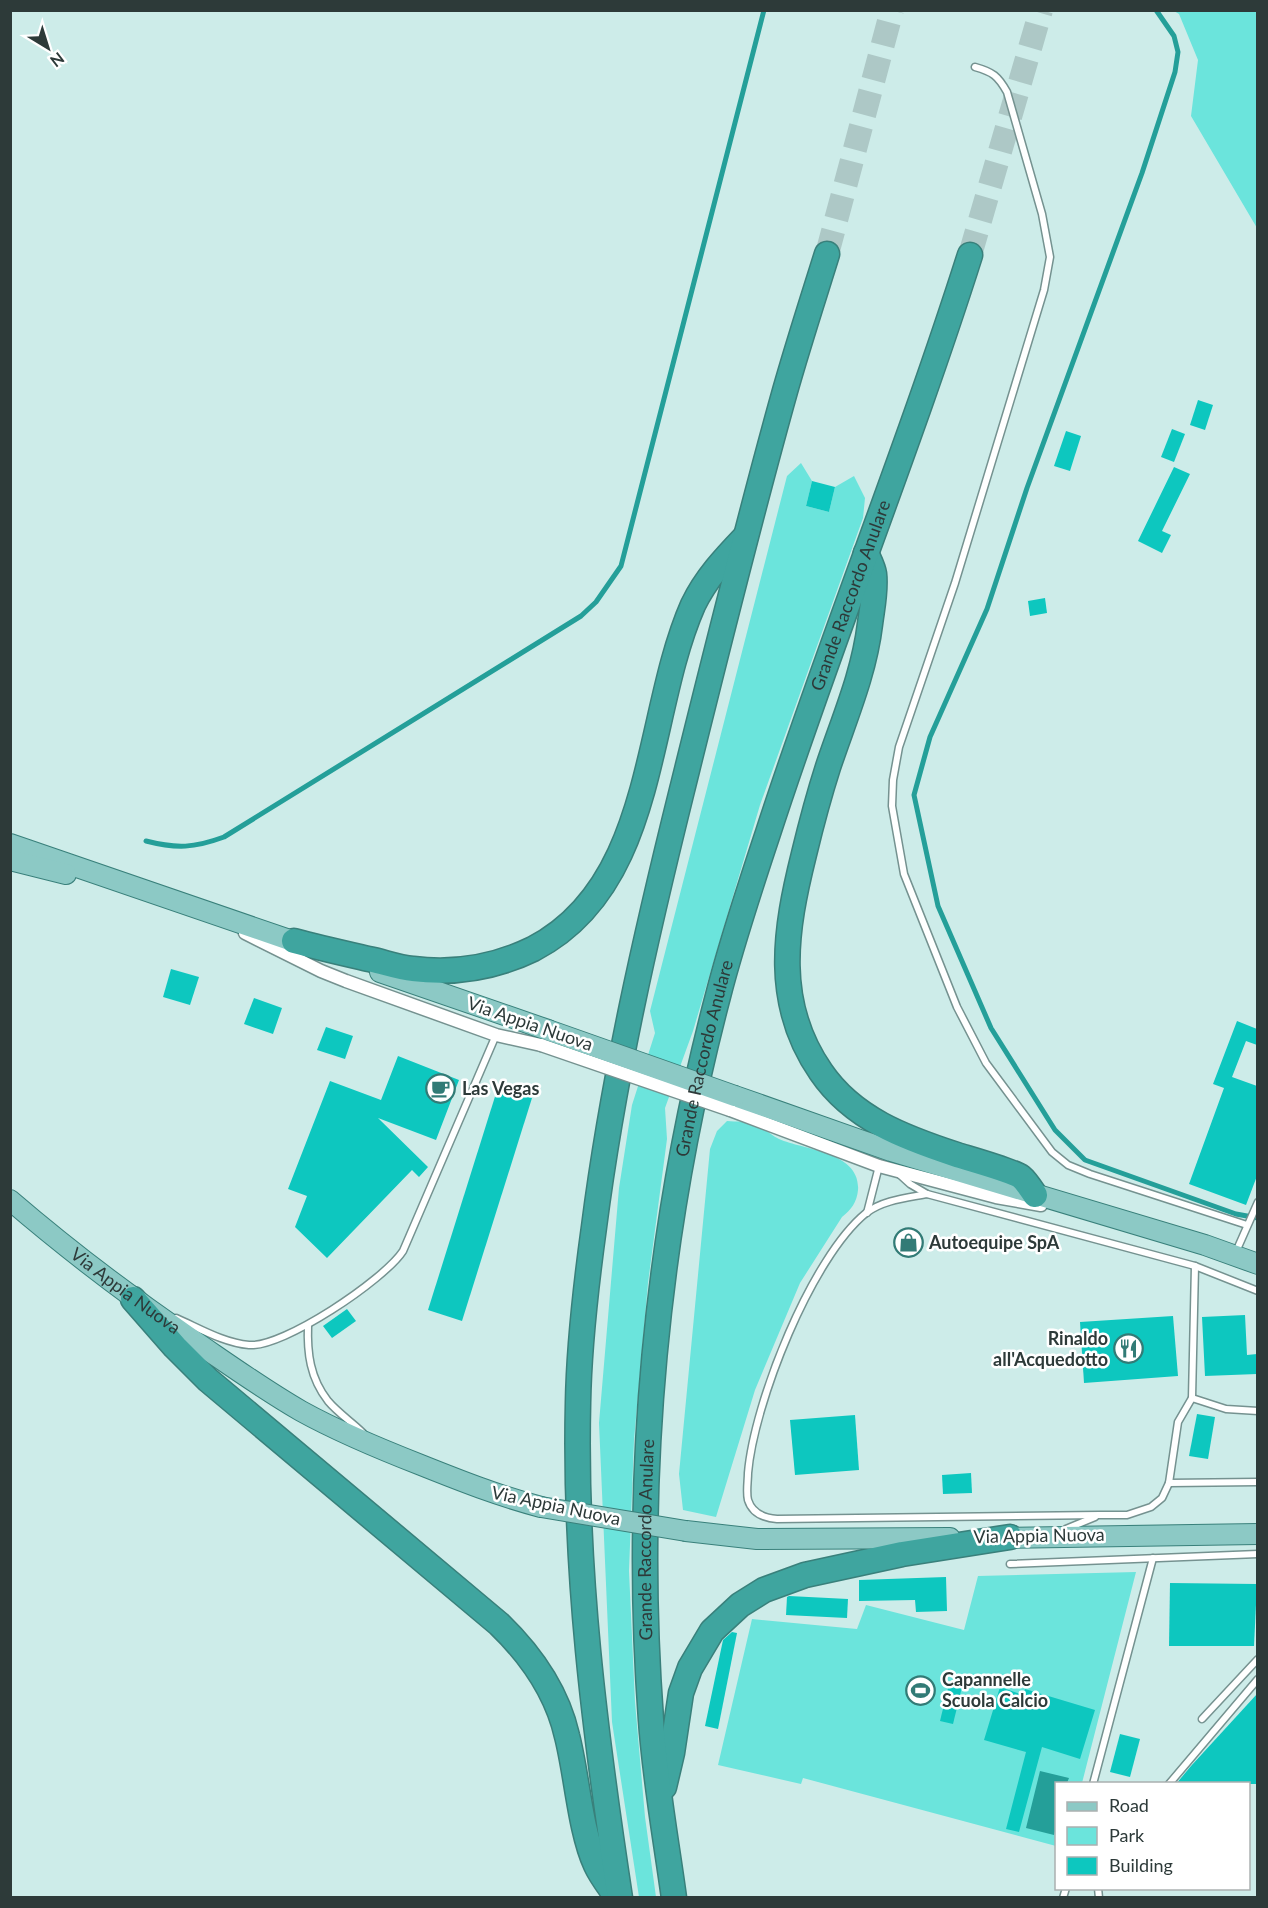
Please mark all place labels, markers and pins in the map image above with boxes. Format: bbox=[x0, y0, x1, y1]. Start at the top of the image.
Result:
cafe icon: Las Vegas bbox=[425, 1073, 457, 1105]
place label: Las Vegas bbox=[462, 1077, 539, 1099]
shop icon: Autoequipe SpA bbox=[892, 1227, 924, 1259]
place label: Autoequipe SpA bbox=[928, 1231, 1060, 1253]
place label: Rinaldo all'Acquedotto bbox=[993, 1327, 1108, 1370]
restaurant icon: Rinaldo all'Acquedotto bbox=[1113, 1333, 1145, 1365]
place label: Capannelle Scuola Calcio bbox=[942, 1668, 1048, 1711]
sports icon: Capannelle Scuola Calcio bbox=[905, 1674, 937, 1706]

